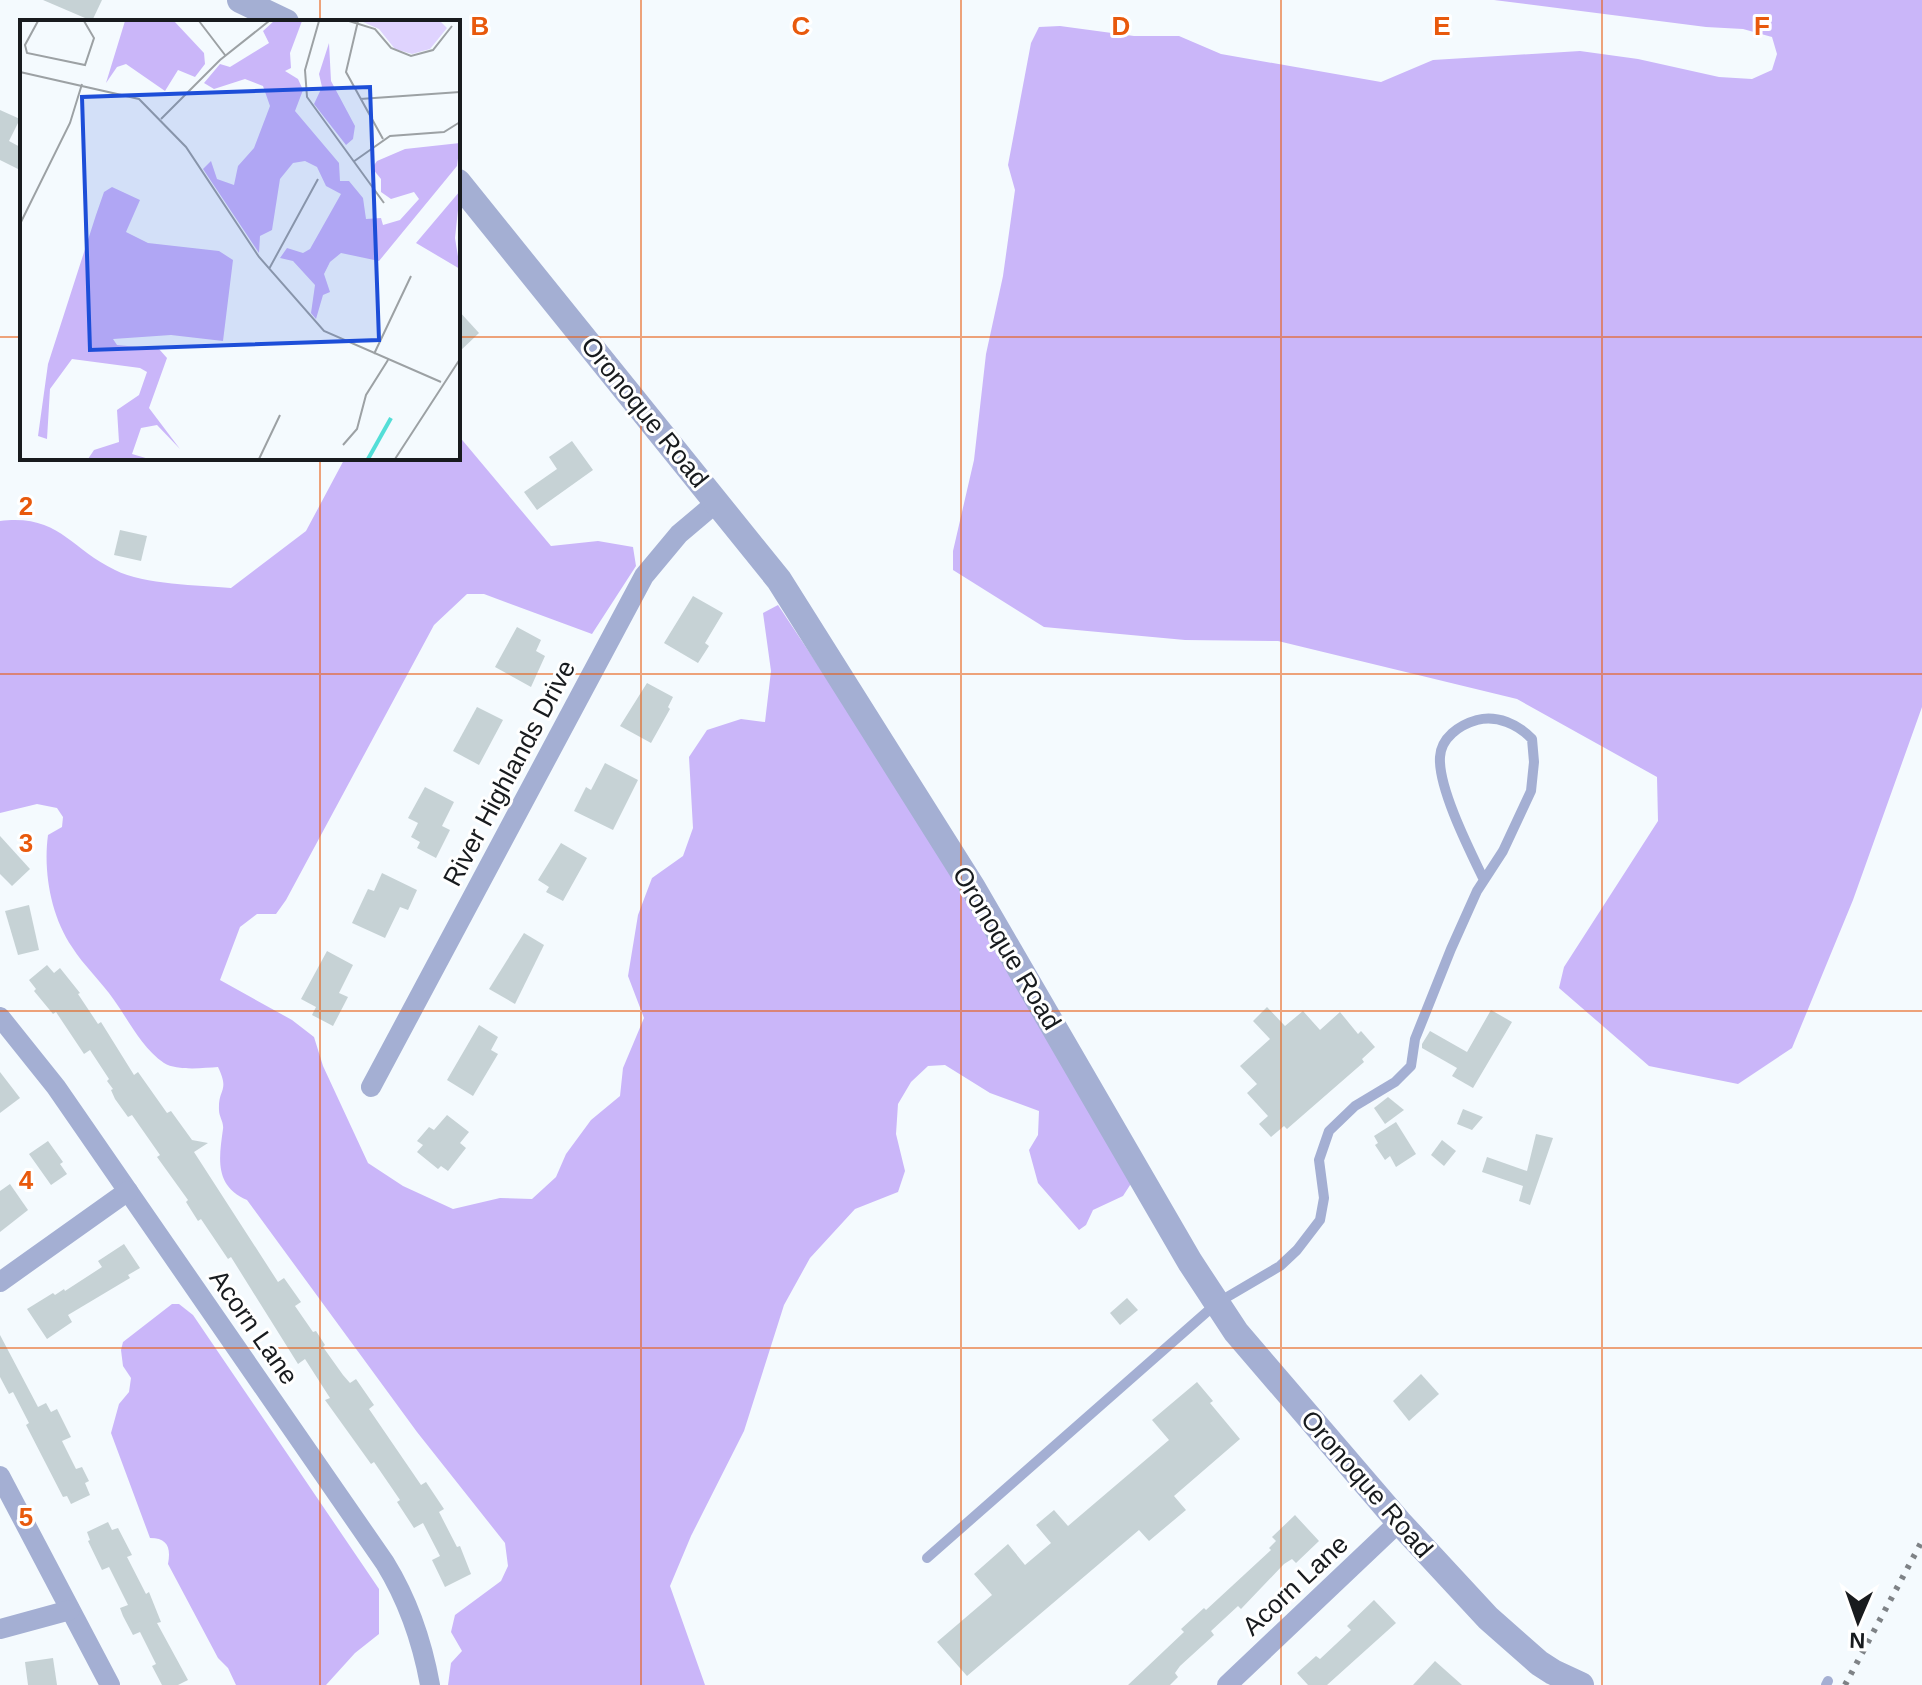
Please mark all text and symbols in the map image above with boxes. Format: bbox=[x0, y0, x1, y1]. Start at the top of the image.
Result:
text: B bbox=[471, 11, 489, 41]
text: C bbox=[792, 11, 811, 41]
text: D bbox=[1112, 11, 1130, 41]
text: E bbox=[1433, 11, 1451, 41]
text: F bbox=[1754, 11, 1770, 41]
inset map bbox=[20, 20, 460, 460]
street label: Oronoque Road bbox=[575, 331, 715, 493]
text: 2 bbox=[19, 491, 33, 521]
street label: River Highlands Drive bbox=[437, 655, 581, 891]
text: 3 bbox=[19, 828, 33, 858]
street label: Oronoque Road bbox=[946, 861, 1068, 1035]
text: 4 bbox=[19, 1165, 34, 1195]
street label: Acorn Lane bbox=[204, 1264, 304, 1390]
street label: Oronoque Road bbox=[1295, 1404, 1439, 1564]
text: 5 bbox=[19, 1502, 33, 1532]
street label: Acorn Lane bbox=[1236, 1529, 1354, 1641]
north arrow bbox=[1818, 1581, 1898, 1661]
text: N bbox=[1849, 1628, 1866, 1653]

